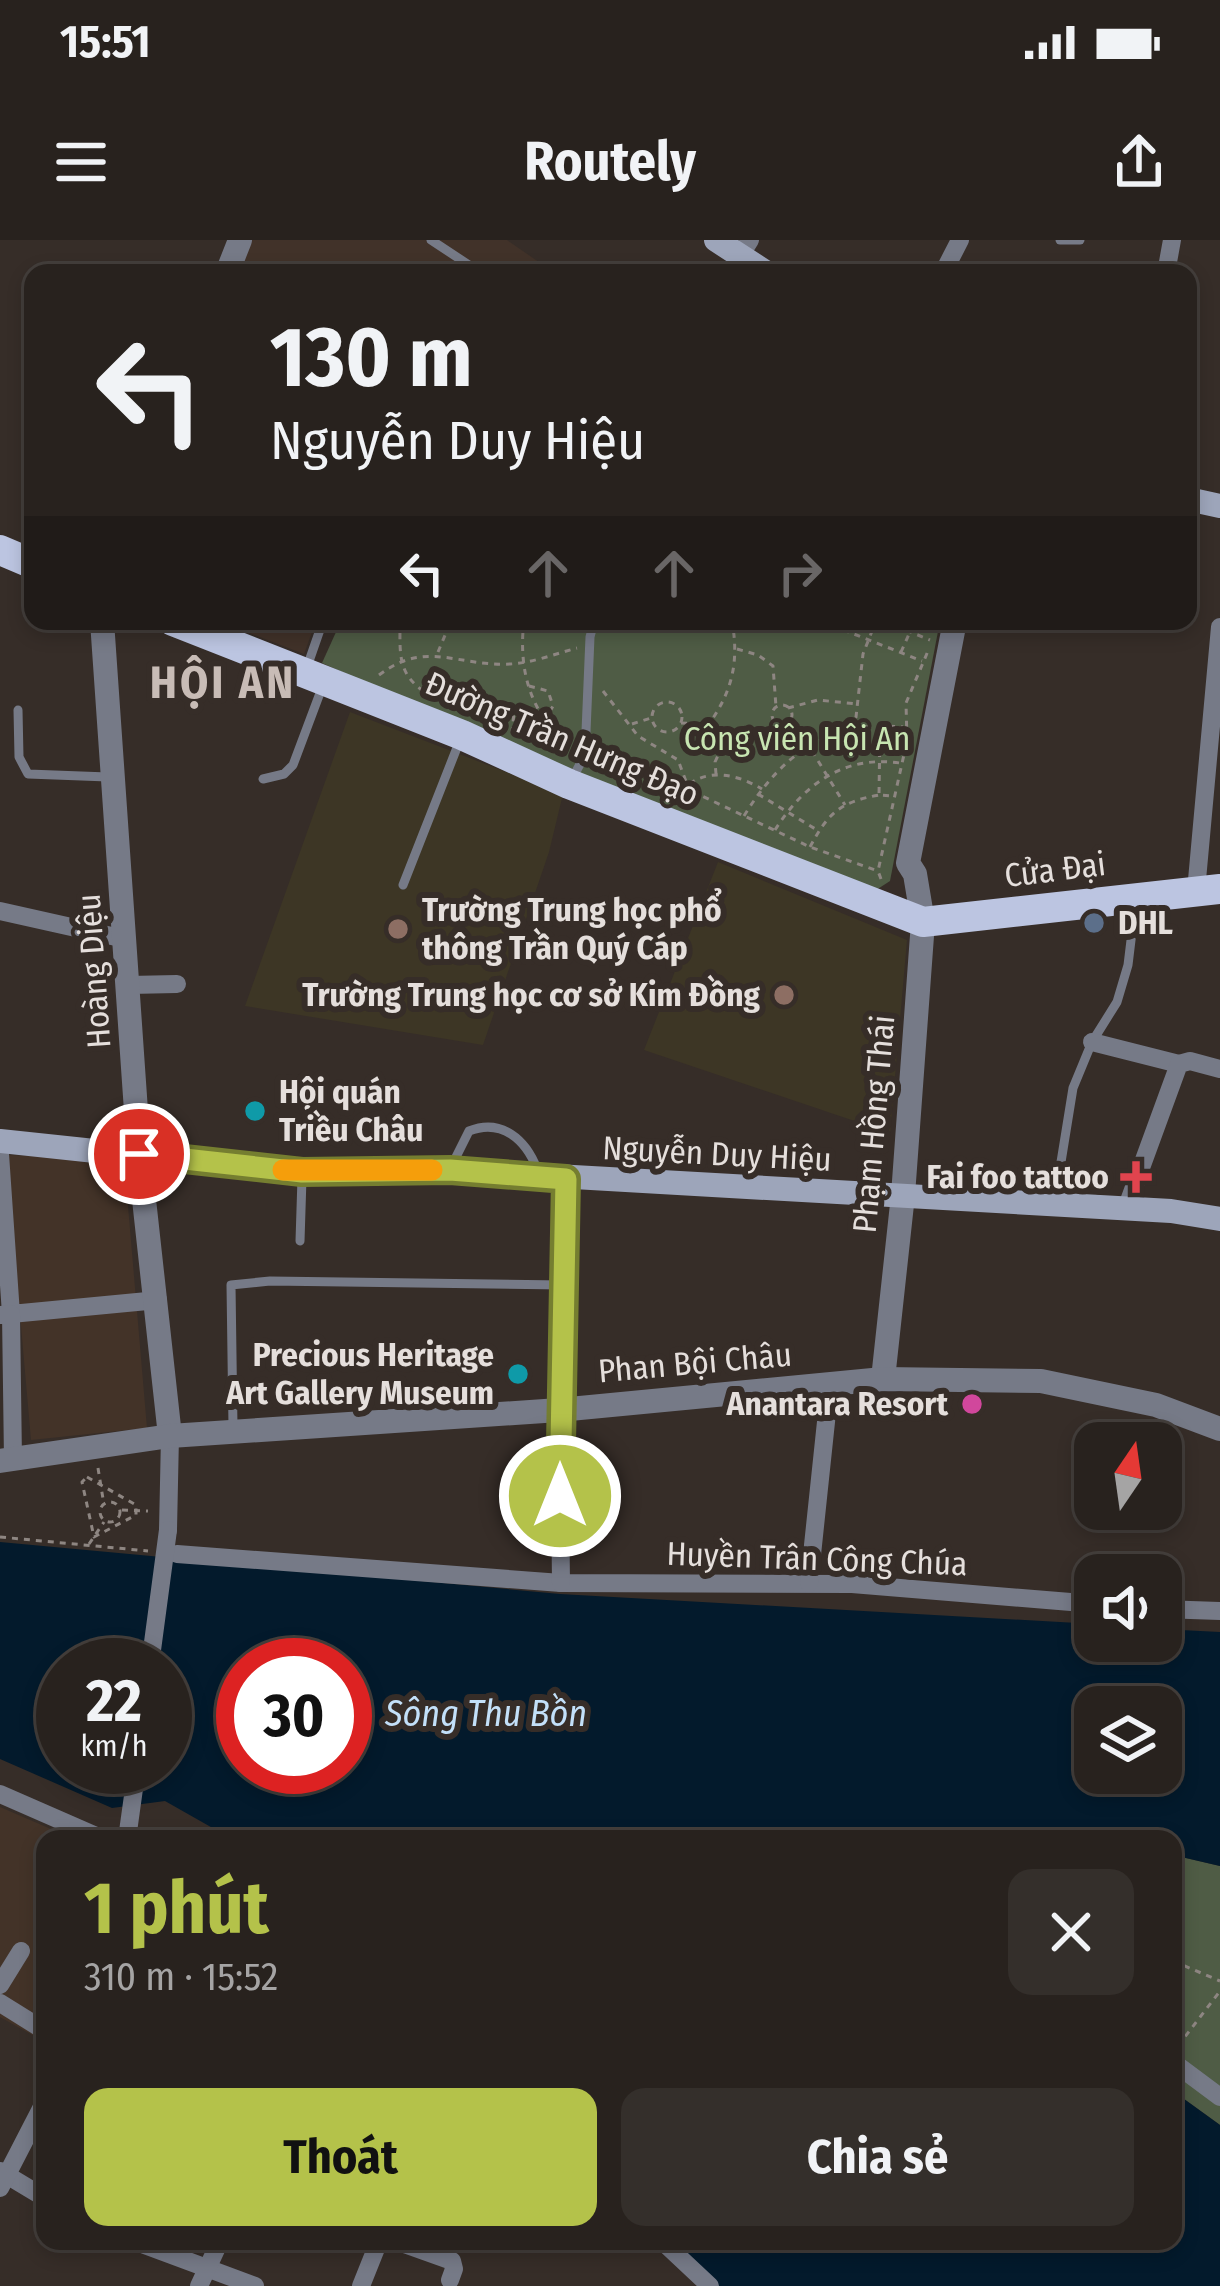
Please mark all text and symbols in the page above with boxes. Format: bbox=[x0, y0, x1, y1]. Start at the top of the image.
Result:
text: 15:51 bbox=[60, 15, 151, 69]
icon: menu bbox=[48, 129, 114, 195]
icon: share bbox=[1106, 129, 1172, 195]
text: Routely bbox=[524, 130, 696, 194]
text: 130 m bbox=[270, 307, 473, 408]
icon: left bbox=[72, 312, 228, 468]
text: Nguyễn Duy Hiệu bbox=[270, 409, 645, 473]
icon: left bbox=[389, 540, 455, 606]
icon: ahead bbox=[515, 540, 581, 606]
icon: ahead bbox=[641, 540, 707, 606]
icon: right bbox=[767, 540, 833, 606]
district label: HỘI AN bbox=[150, 655, 296, 710]
street label: Đường Trần Hưng Đạo bbox=[419, 663, 705, 815]
park label: Công viên Hội An bbox=[684, 719, 910, 759]
street label: Cửa Đại bbox=[1002, 844, 1108, 896]
place label: Trường Trung học phổ thông Trần Quý Cáp bbox=[422, 888, 722, 968]
street label: Hoàng Diệu bbox=[69, 892, 119, 1050]
place label: DHL bbox=[1118, 903, 1174, 943]
marker: DHL bbox=[1081, 910, 1107, 936]
marker: Trường Trung học phổ thông Trần Quý Cáp bbox=[385, 916, 411, 942]
place label: Trường Trung học cơ sở Kim Đồng bbox=[302, 974, 761, 1015]
marker: Trường Trung học cơ sở Kim Đồng bbox=[771, 982, 797, 1008]
street label: Phạm Hồng Thái bbox=[845, 1013, 903, 1235]
place label: Hội quán Triều Châu bbox=[279, 1072, 423, 1150]
marker: Hội quán Triều Châu bbox=[242, 1098, 268, 1124]
pin bbox=[88, 1103, 190, 1205]
icon: arrive bbox=[106, 1121, 172, 1187]
street label: Nguyễn Duy Hiệu bbox=[601, 1128, 833, 1180]
place label: Fai foo tattoo bbox=[926, 1157, 1109, 1197]
marker: Fai foo tattoo bbox=[1120, 1161, 1152, 1193]
place label: Precious Heritage Art Gallery Museum bbox=[225, 1335, 494, 1413]
street label: Phan Bội Châu bbox=[597, 1335, 793, 1391]
marker: Precious Heritage Art Gallery Museum bbox=[505, 1361, 531, 1387]
place label: Anantara Resort bbox=[725, 1384, 948, 1424]
marker: Anantara Resort bbox=[959, 1391, 985, 1417]
north arrow bbox=[1074, 1422, 1182, 1530]
map controls bbox=[1074, 1422, 1182, 1794]
position arrow bbox=[497, 1433, 623, 1559]
street label: Huyền Trân Công Chúa bbox=[666, 1534, 968, 1584]
button: sound bbox=[1074, 1554, 1182, 1662]
speed limit sign: 30 bbox=[216, 1638, 372, 1794]
text: 22 bbox=[86, 1665, 142, 1737]
button: layers bbox=[1074, 1686, 1182, 1794]
water label: Sông Thu Bồn bbox=[384, 1692, 587, 1736]
text: km/h bbox=[81, 1728, 147, 1764]
text: 1 phút bbox=[84, 1866, 269, 1952]
button: close bbox=[1008, 1869, 1134, 1995]
text: 310 m · 15:52 bbox=[84, 1954, 278, 2000]
button: Thoát bbox=[84, 2088, 597, 2226]
button: Chia sẻ bbox=[621, 2088, 1134, 2226]

